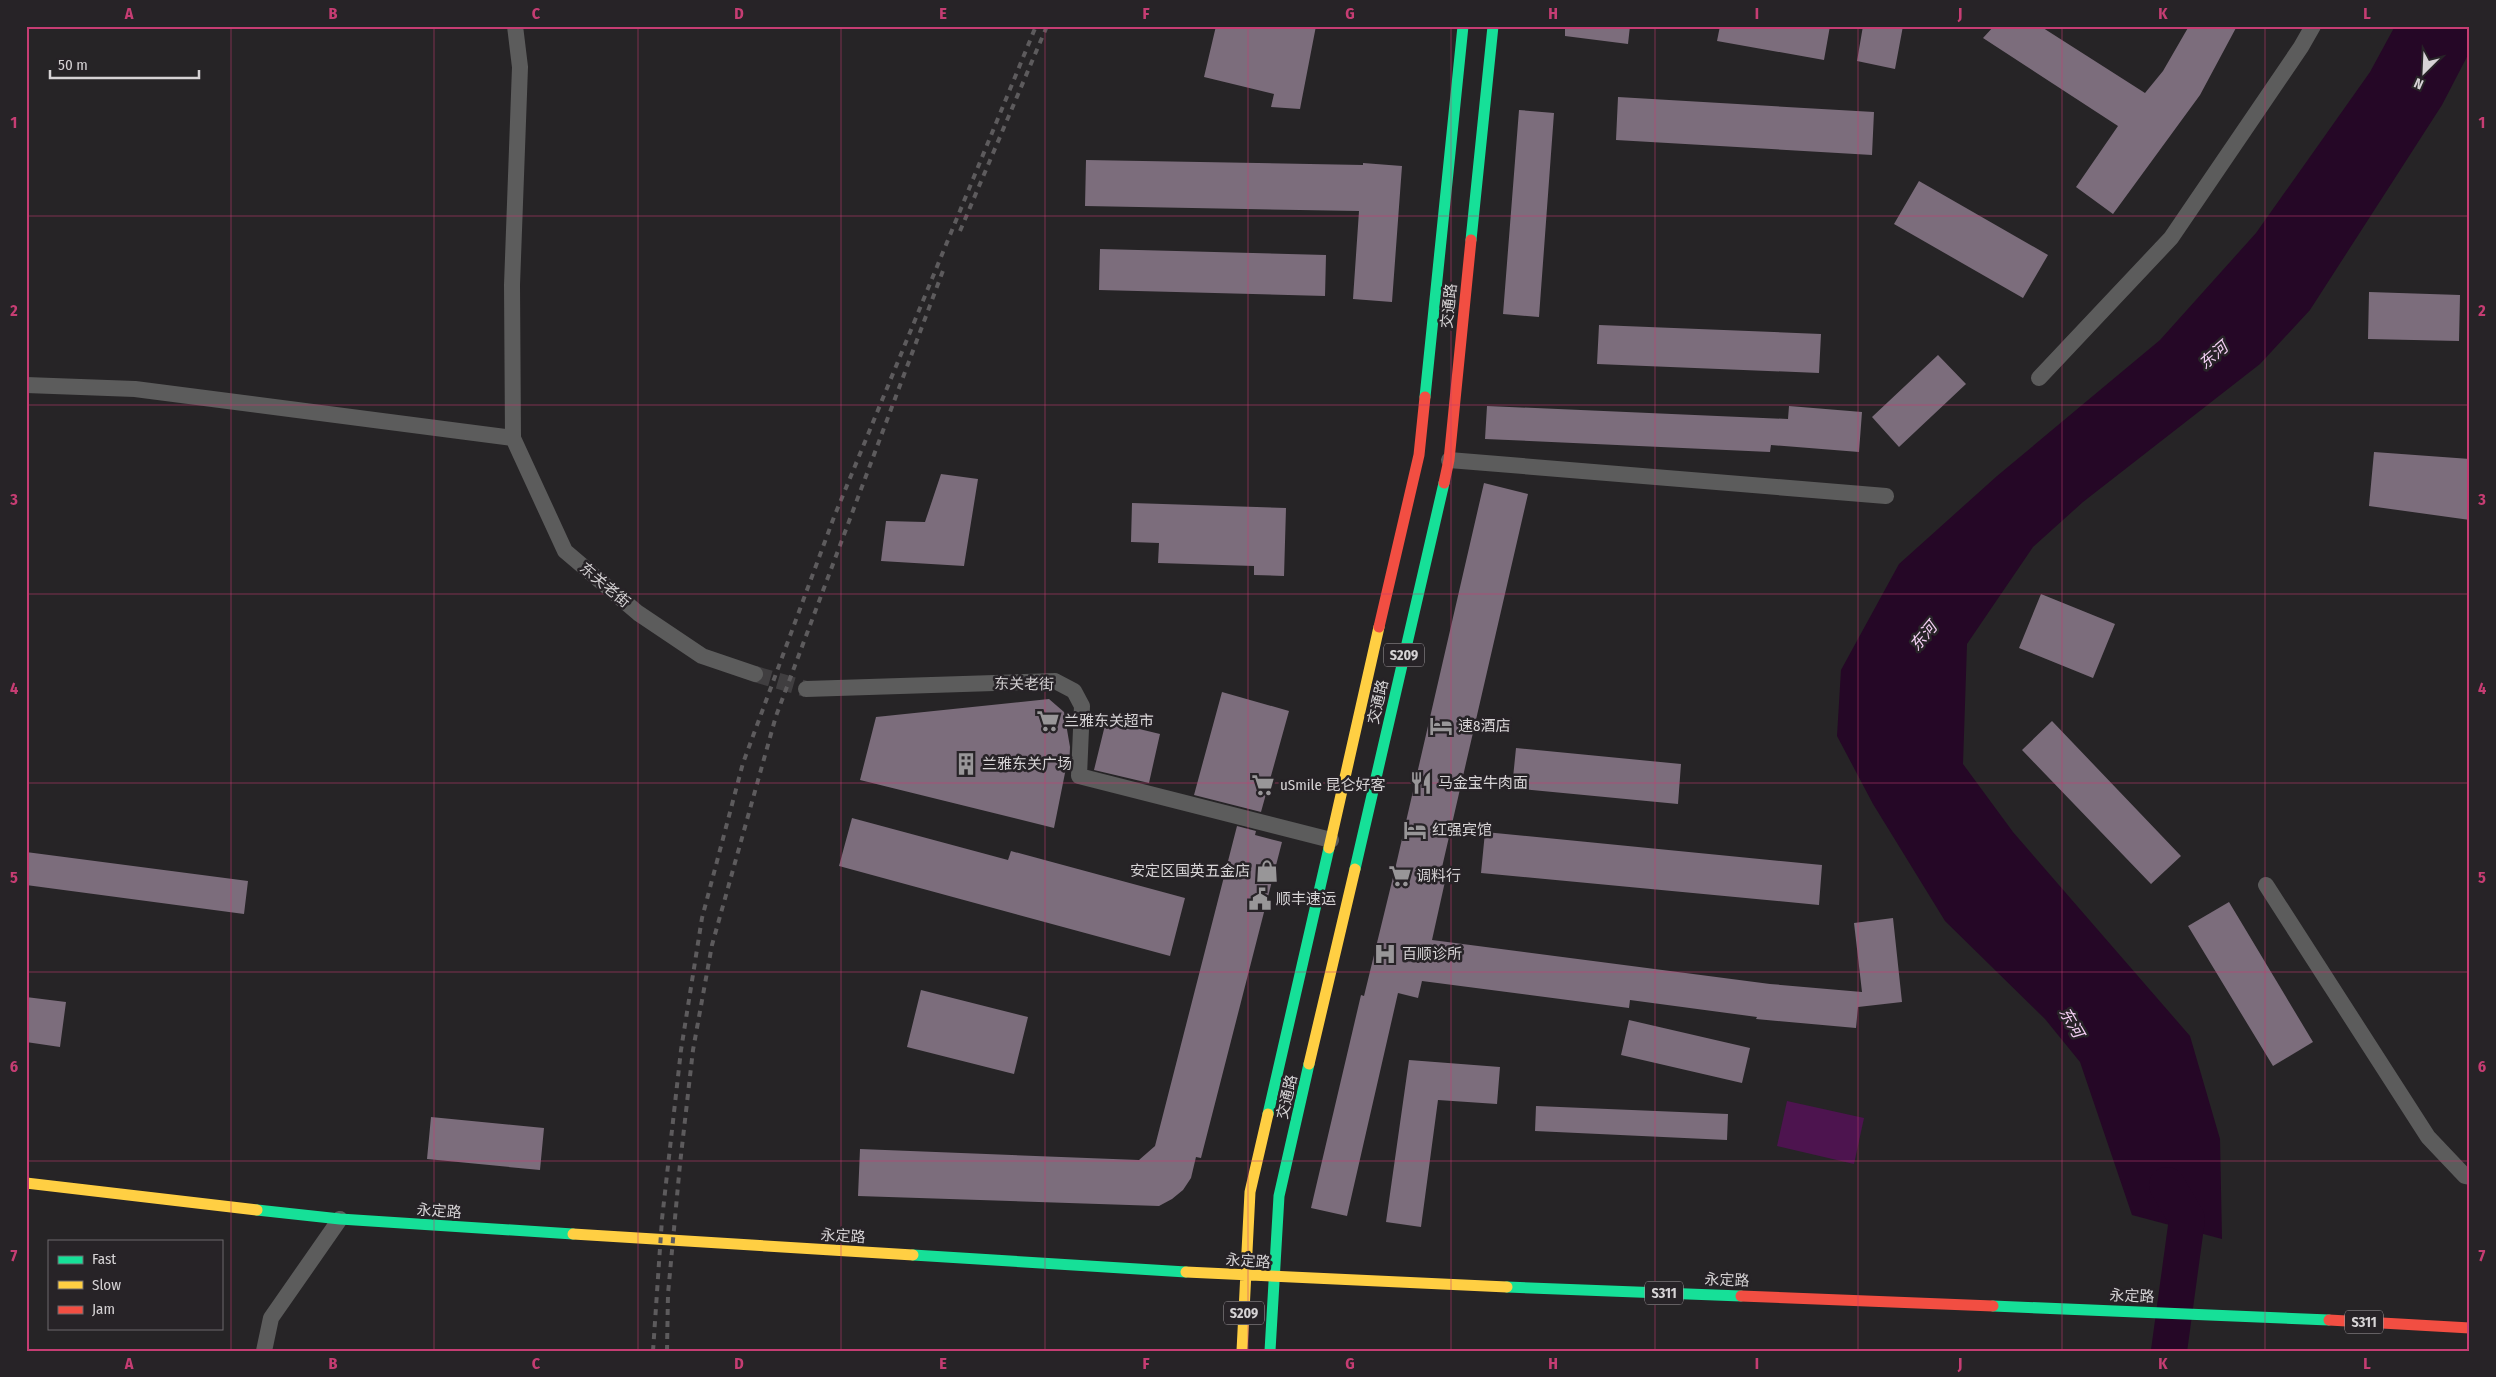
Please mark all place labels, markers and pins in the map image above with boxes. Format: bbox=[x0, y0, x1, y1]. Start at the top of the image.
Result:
supermarket icon: 兰雅东关超市 bbox=[1035, 708, 1061, 734]
place label: 兰雅东关超市 bbox=[1064, 712, 1154, 730]
hotel icon: 速8酒店 bbox=[1428, 713, 1454, 739]
place label: 速8酒店 bbox=[1458, 717, 1511, 735]
building icon: 兰雅东关广场 bbox=[953, 751, 979, 777]
place label: 兰雅东关广场 bbox=[982, 755, 1072, 773]
restaurant icon: 马金宝牛肉面 bbox=[1408, 770, 1434, 796]
supermarket icon: uSmile 昆仑好客 bbox=[1250, 772, 1276, 798]
place label: 马金宝牛肉面 bbox=[1438, 774, 1528, 792]
place label: uSmile 昆仑好客 bbox=[1280, 776, 1385, 794]
hotel icon: 红强宾馆 bbox=[1402, 817, 1428, 843]
place label: 红强宾馆 bbox=[1432, 821, 1492, 839]
shop icon: 安定区国英五金店 bbox=[1254, 858, 1280, 884]
place label: 安定区国英五金店 bbox=[1130, 862, 1250, 880]
supermarket icon: 调料行 bbox=[1387, 863, 1413, 889]
place label: 调料行 bbox=[1416, 867, 1461, 885]
public building icon: 顺丰速运 bbox=[1247, 886, 1273, 912]
place label: 顺丰速运 bbox=[1276, 890, 1336, 908]
hospital icon: 百顺诊所 bbox=[1372, 941, 1398, 967]
place label: 百顺诊所 bbox=[1402, 945, 1462, 963]

